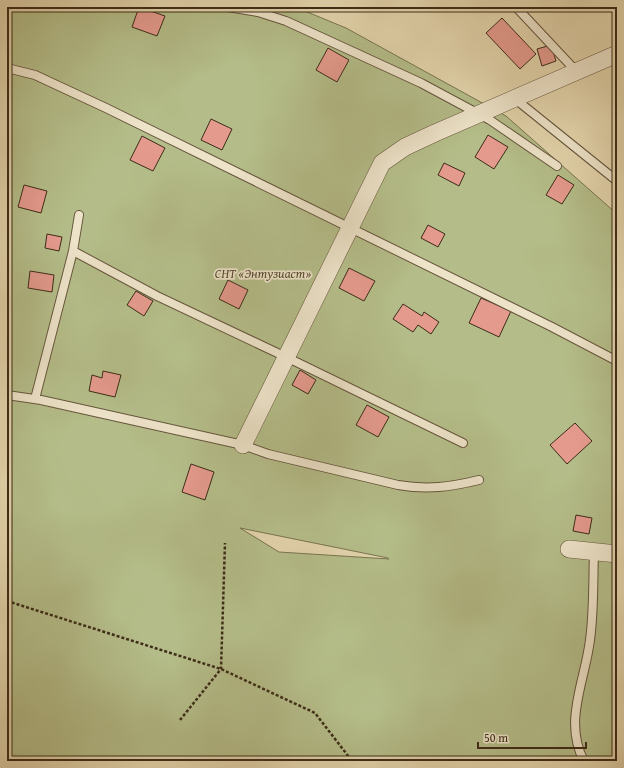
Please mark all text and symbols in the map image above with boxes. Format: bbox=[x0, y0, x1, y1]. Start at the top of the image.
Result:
park label: СНТ «Энтузиаст» bbox=[215, 264, 311, 283]
scale bar bbox=[478, 724, 586, 750]
text: 50 m bbox=[484, 729, 508, 746]

